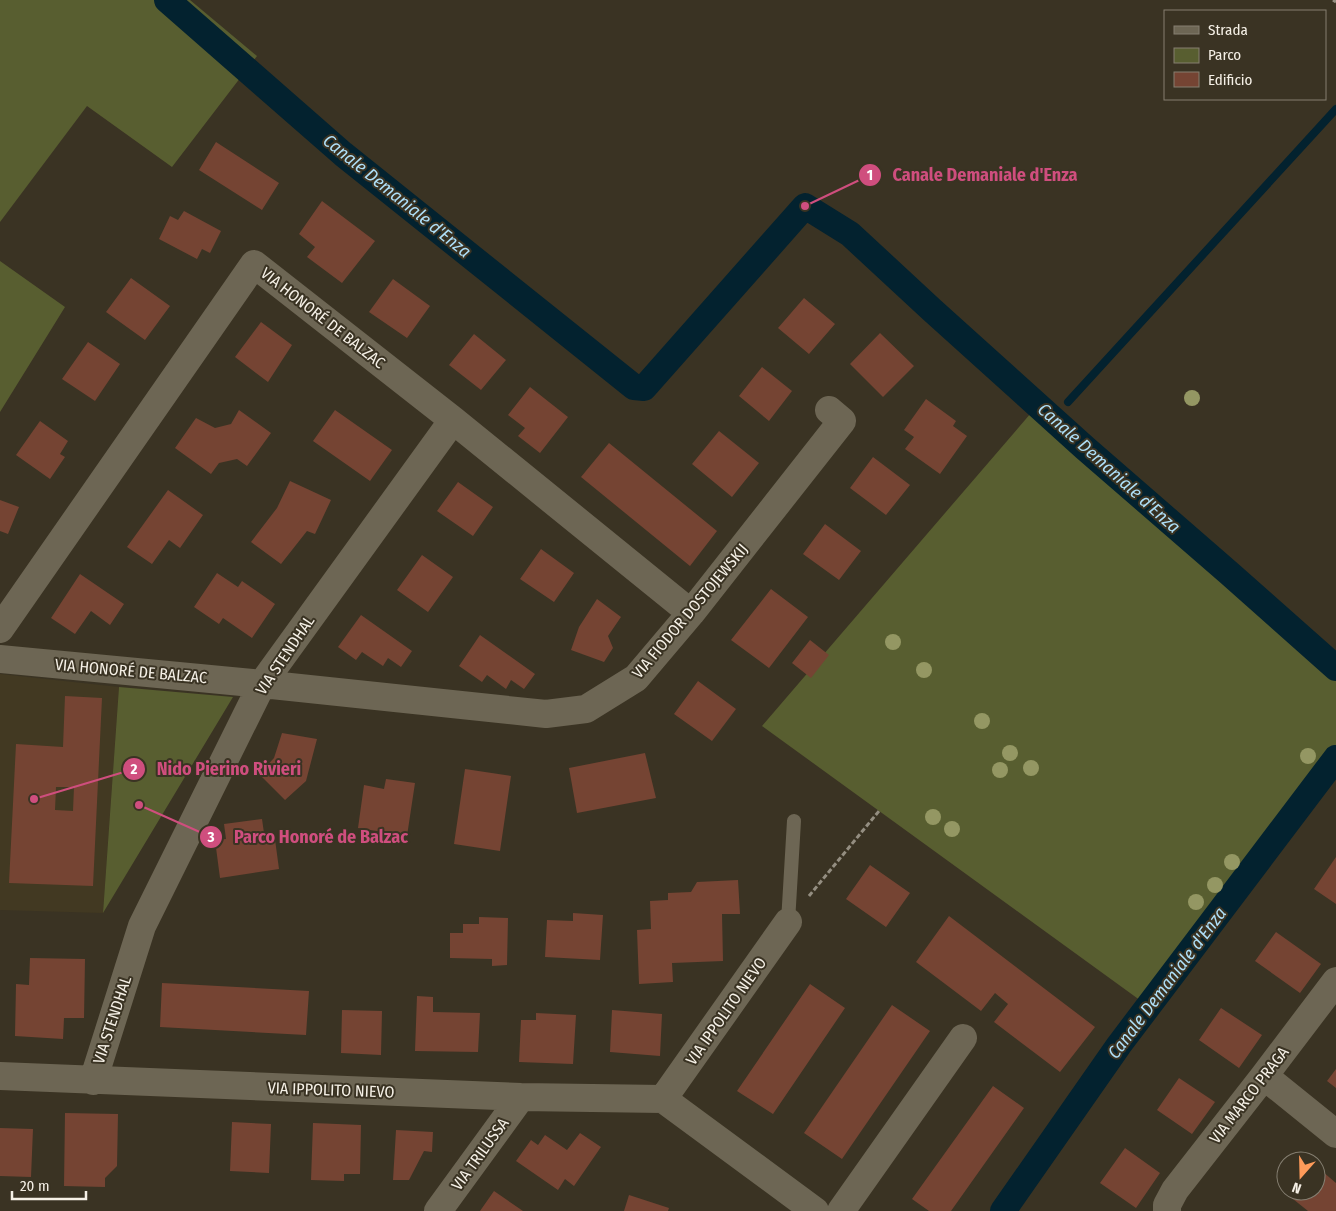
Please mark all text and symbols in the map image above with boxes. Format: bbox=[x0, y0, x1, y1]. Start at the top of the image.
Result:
legend bbox=[1164, 10, 1326, 100]
text: Strada bbox=[1208, 21, 1248, 39]
text: Parco bbox=[1208, 46, 1241, 64]
text: Edificio bbox=[1208, 71, 1253, 89]
water label: Canale Demaniale d'Enza bbox=[319, 130, 475, 262]
callout: Canale Demaniale d'Enza bbox=[858, 159, 1088, 192]
text: Canale Demaniale d'Enza bbox=[892, 164, 1078, 186]
text: 1 bbox=[867, 166, 873, 184]
street label: VIA HONORÉ DE BALZAC bbox=[257, 264, 389, 372]
water label: Canale Demaniale d'Enza bbox=[1033, 398, 1185, 538]
street label: VIA FIODOR DOSTOJEWSKIJ bbox=[628, 540, 752, 682]
street label: VIA STENDHAL bbox=[252, 612, 318, 698]
street label: VIA HONORÉ DE BALZAC bbox=[54, 655, 208, 687]
callout: Nido Pierino Rivieri bbox=[122, 752, 311, 785]
text: Nido Pierino Rivieri bbox=[157, 758, 301, 780]
text: 2 bbox=[130, 760, 138, 778]
callout: Parco Honoré de Balzac bbox=[199, 820, 418, 853]
text: Parco Honoré de Balzac bbox=[234, 826, 408, 848]
text: 3 bbox=[206, 828, 215, 846]
water label: Canale Demaniale d'Enza bbox=[1103, 903, 1231, 1063]
street label: VIA IPPOLITO NIEVO bbox=[682, 954, 770, 1068]
street label: VIA STENDHAL bbox=[89, 974, 135, 1066]
street label: VIA MARCO PRAGA bbox=[1205, 1042, 1293, 1147]
street label: VIA IPPOLITO NIEVO bbox=[267, 1078, 395, 1102]
street label: VIA TRILUSSA bbox=[447, 1114, 513, 1194]
north arrow bbox=[1276, 1151, 1326, 1201]
scale bar bbox=[12, 1168, 86, 1200]
text: 20 m bbox=[20, 1177, 50, 1195]
text: N bbox=[1290, 1178, 1304, 1197]

